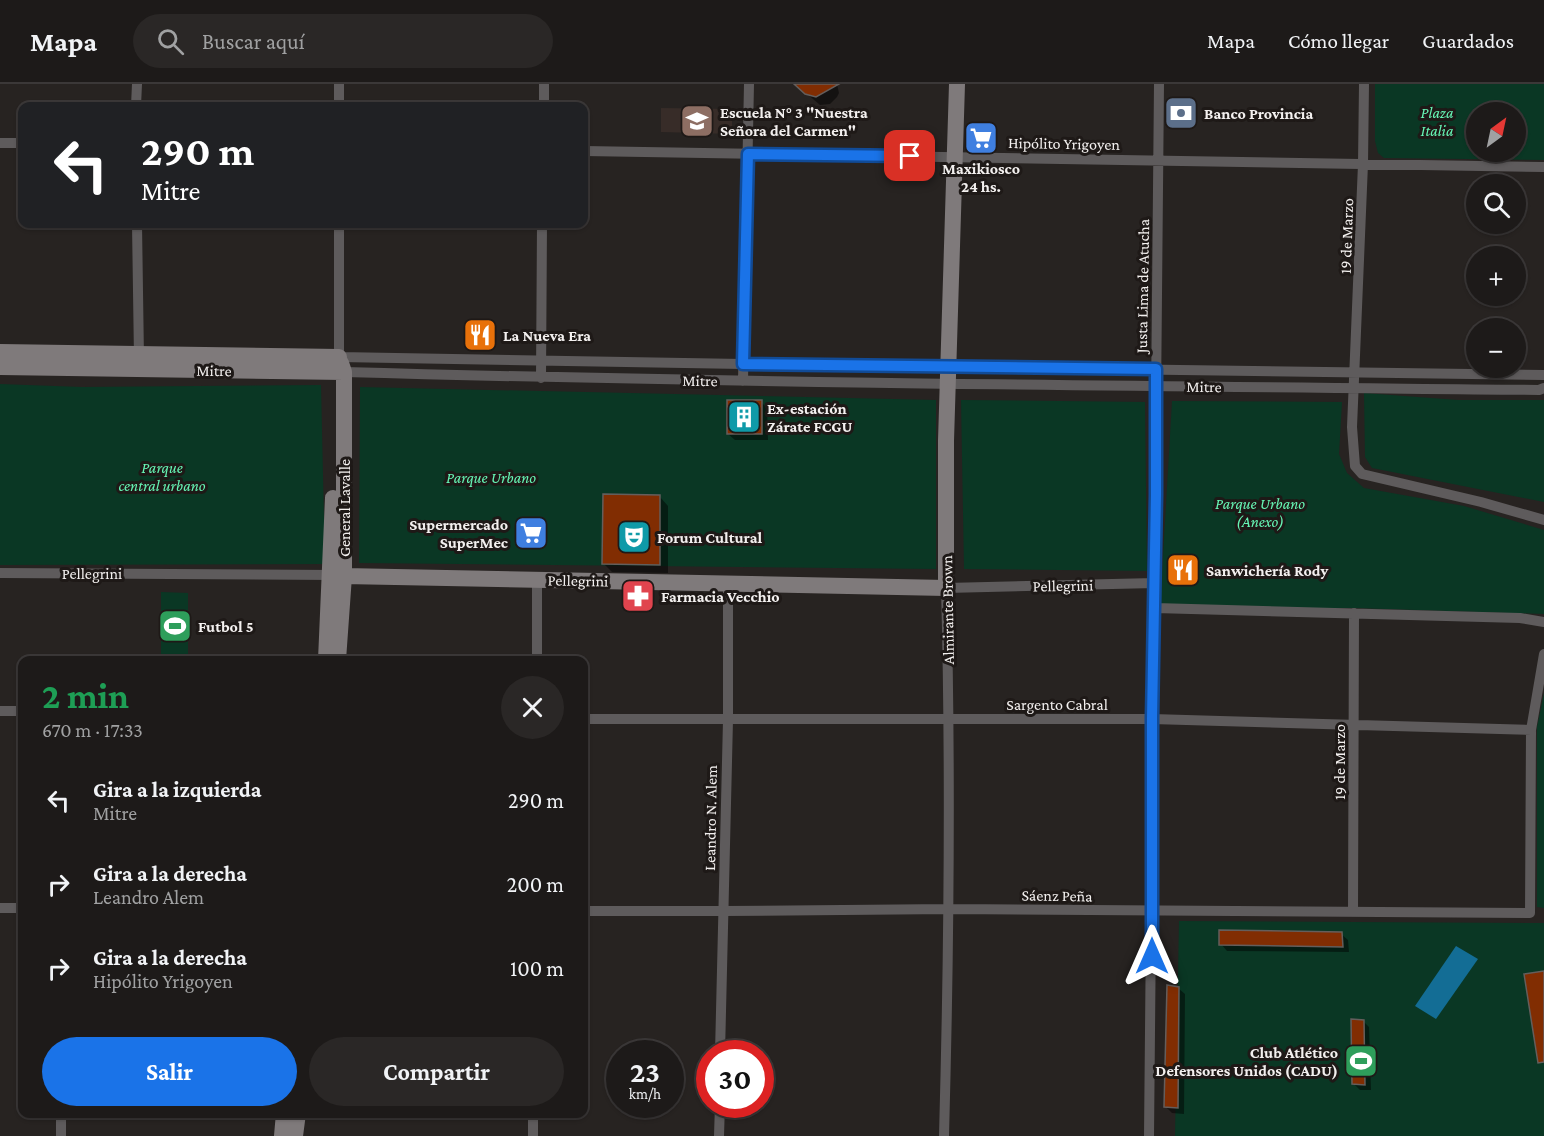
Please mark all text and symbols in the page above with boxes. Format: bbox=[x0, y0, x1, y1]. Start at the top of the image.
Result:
search box bbox=[133, 14, 553, 68]
icon: search bbox=[154, 25, 187, 58]
text: Mapa bbox=[30, 26, 97, 57]
text: Buscar aquí bbox=[202, 29, 305, 54]
text: Mapa bbox=[1207, 29, 1255, 53]
text: Cómo llegar bbox=[1288, 29, 1389, 53]
text: Guardados bbox=[1422, 29, 1514, 53]
bank icon: Banco Provincia bbox=[1163, 95, 1199, 131]
north arrow bbox=[1466, 102, 1526, 162]
map controls bbox=[1466, 102, 1526, 378]
school or university icon: Escuela N° 3 "Nuestra Señora del Carmen" bbox=[679, 103, 715, 139]
place label: Escuela N° 3 "Nuestra Señora del Carmen" bbox=[720, 104, 868, 139]
park label: Plaza Italia bbox=[1420, 104, 1454, 139]
place label: Banco Provincia bbox=[1204, 105, 1314, 122]
supermarket icon: Maxikiosco 24 hs. bbox=[963, 120, 999, 156]
icon: left bbox=[42, 126, 120, 204]
text: 290 m bbox=[141, 127, 254, 174]
pin bbox=[884, 130, 935, 181]
street label: Hipólito Yrigoyen bbox=[1008, 134, 1120, 154]
icon: arrive bbox=[893, 139, 926, 172]
place label: Maxikiosco 24 hs. bbox=[942, 160, 1020, 195]
button: search bbox=[1466, 174, 1526, 234]
text: Mitre bbox=[141, 176, 200, 206]
street label: 19 de Marzo bbox=[1337, 198, 1356, 274]
street label: Justa Lima de Atucha bbox=[1133, 218, 1153, 355]
button: + bbox=[1466, 246, 1526, 306]
restaurant icon: La Nueva Era bbox=[462, 317, 498, 353]
button: − bbox=[1466, 318, 1526, 378]
place label: La Nueva Era bbox=[503, 327, 591, 344]
street label: Mitre bbox=[196, 362, 232, 379]
street label: Mitre bbox=[682, 372, 718, 389]
street label: Mitre bbox=[1186, 378, 1222, 395]
building icon: Ex-estación Zárate FCGU bbox=[726, 399, 762, 435]
place label: Ex-estación Zárate FCGU bbox=[767, 400, 853, 435]
park label: Parque central urbano bbox=[118, 459, 206, 494]
street label: General Lavalle bbox=[336, 459, 353, 557]
park label: Parque Urbano bbox=[446, 469, 536, 487]
park label: Parque Urbano (Anexo) bbox=[1215, 495, 1305, 531]
supermarket icon: Supermercado SuperMec bbox=[513, 515, 549, 551]
place label: Supermercado SuperMec bbox=[409, 516, 508, 551]
theatre icon: Forum Cultural bbox=[616, 519, 652, 555]
place label: Forum Cultural bbox=[657, 529, 762, 546]
restaurant icon: Sanwichería Rody bbox=[1165, 552, 1201, 588]
street label: Almirante Brown bbox=[938, 555, 957, 665]
place label: Sanwichería Rody bbox=[1206, 562, 1329, 579]
street label: Pellegrini bbox=[62, 565, 122, 583]
street label: Pellegrini bbox=[548, 571, 608, 591]
street label: Pellegrini bbox=[1033, 576, 1093, 596]
pharmacy icon: Farmacia Vecchio bbox=[620, 578, 656, 614]
place label: Farmacia Vecchio bbox=[661, 588, 780, 605]
sports icon: Futbol 5 bbox=[157, 608, 193, 644]
place label: Futbol 5 bbox=[198, 618, 254, 635]
text: 2 min bbox=[42, 676, 129, 716]
button: close bbox=[501, 676, 564, 739]
street label: Sargento Cabral bbox=[1006, 696, 1108, 714]
text: 670 m · 17:33 bbox=[42, 719, 143, 741]
street label: 19 de Marzo bbox=[1331, 724, 1348, 800]
street label: Leandro N. Alem bbox=[701, 765, 720, 871]
text: Gira a la izquierda bbox=[93, 777, 262, 802]
icon: left bbox=[42, 784, 75, 817]
text: 290 m bbox=[508, 788, 564, 813]
text: Mitre bbox=[93, 802, 137, 824]
text: Gira a la derecha bbox=[93, 861, 247, 886]
icon: right bbox=[42, 868, 75, 901]
text: 200 m bbox=[507, 872, 564, 897]
text: Leandro Alem bbox=[93, 886, 204, 908]
street label: Sáenz Peña bbox=[1021, 886, 1093, 905]
position arrow bbox=[1120, 924, 1184, 988]
text: Gira a la derecha bbox=[93, 945, 247, 970]
icon: right bbox=[42, 952, 75, 985]
text: 100 m bbox=[510, 956, 564, 981]
text: Hipólito Yrigoyen bbox=[93, 970, 233, 992]
button: Salir bbox=[42, 1037, 297, 1106]
button: Compartir bbox=[309, 1037, 564, 1106]
speed limit sign: 30 bbox=[696, 1040, 774, 1118]
sports icon: Club Atlético Defensores Unidos (CADU) bbox=[1343, 1043, 1379, 1079]
place label: Club Atlético Defensores Unidos (CADU) bbox=[1155, 1044, 1338, 1080]
text: 23 bbox=[630, 1055, 660, 1088]
text: km/h bbox=[629, 1086, 661, 1102]

